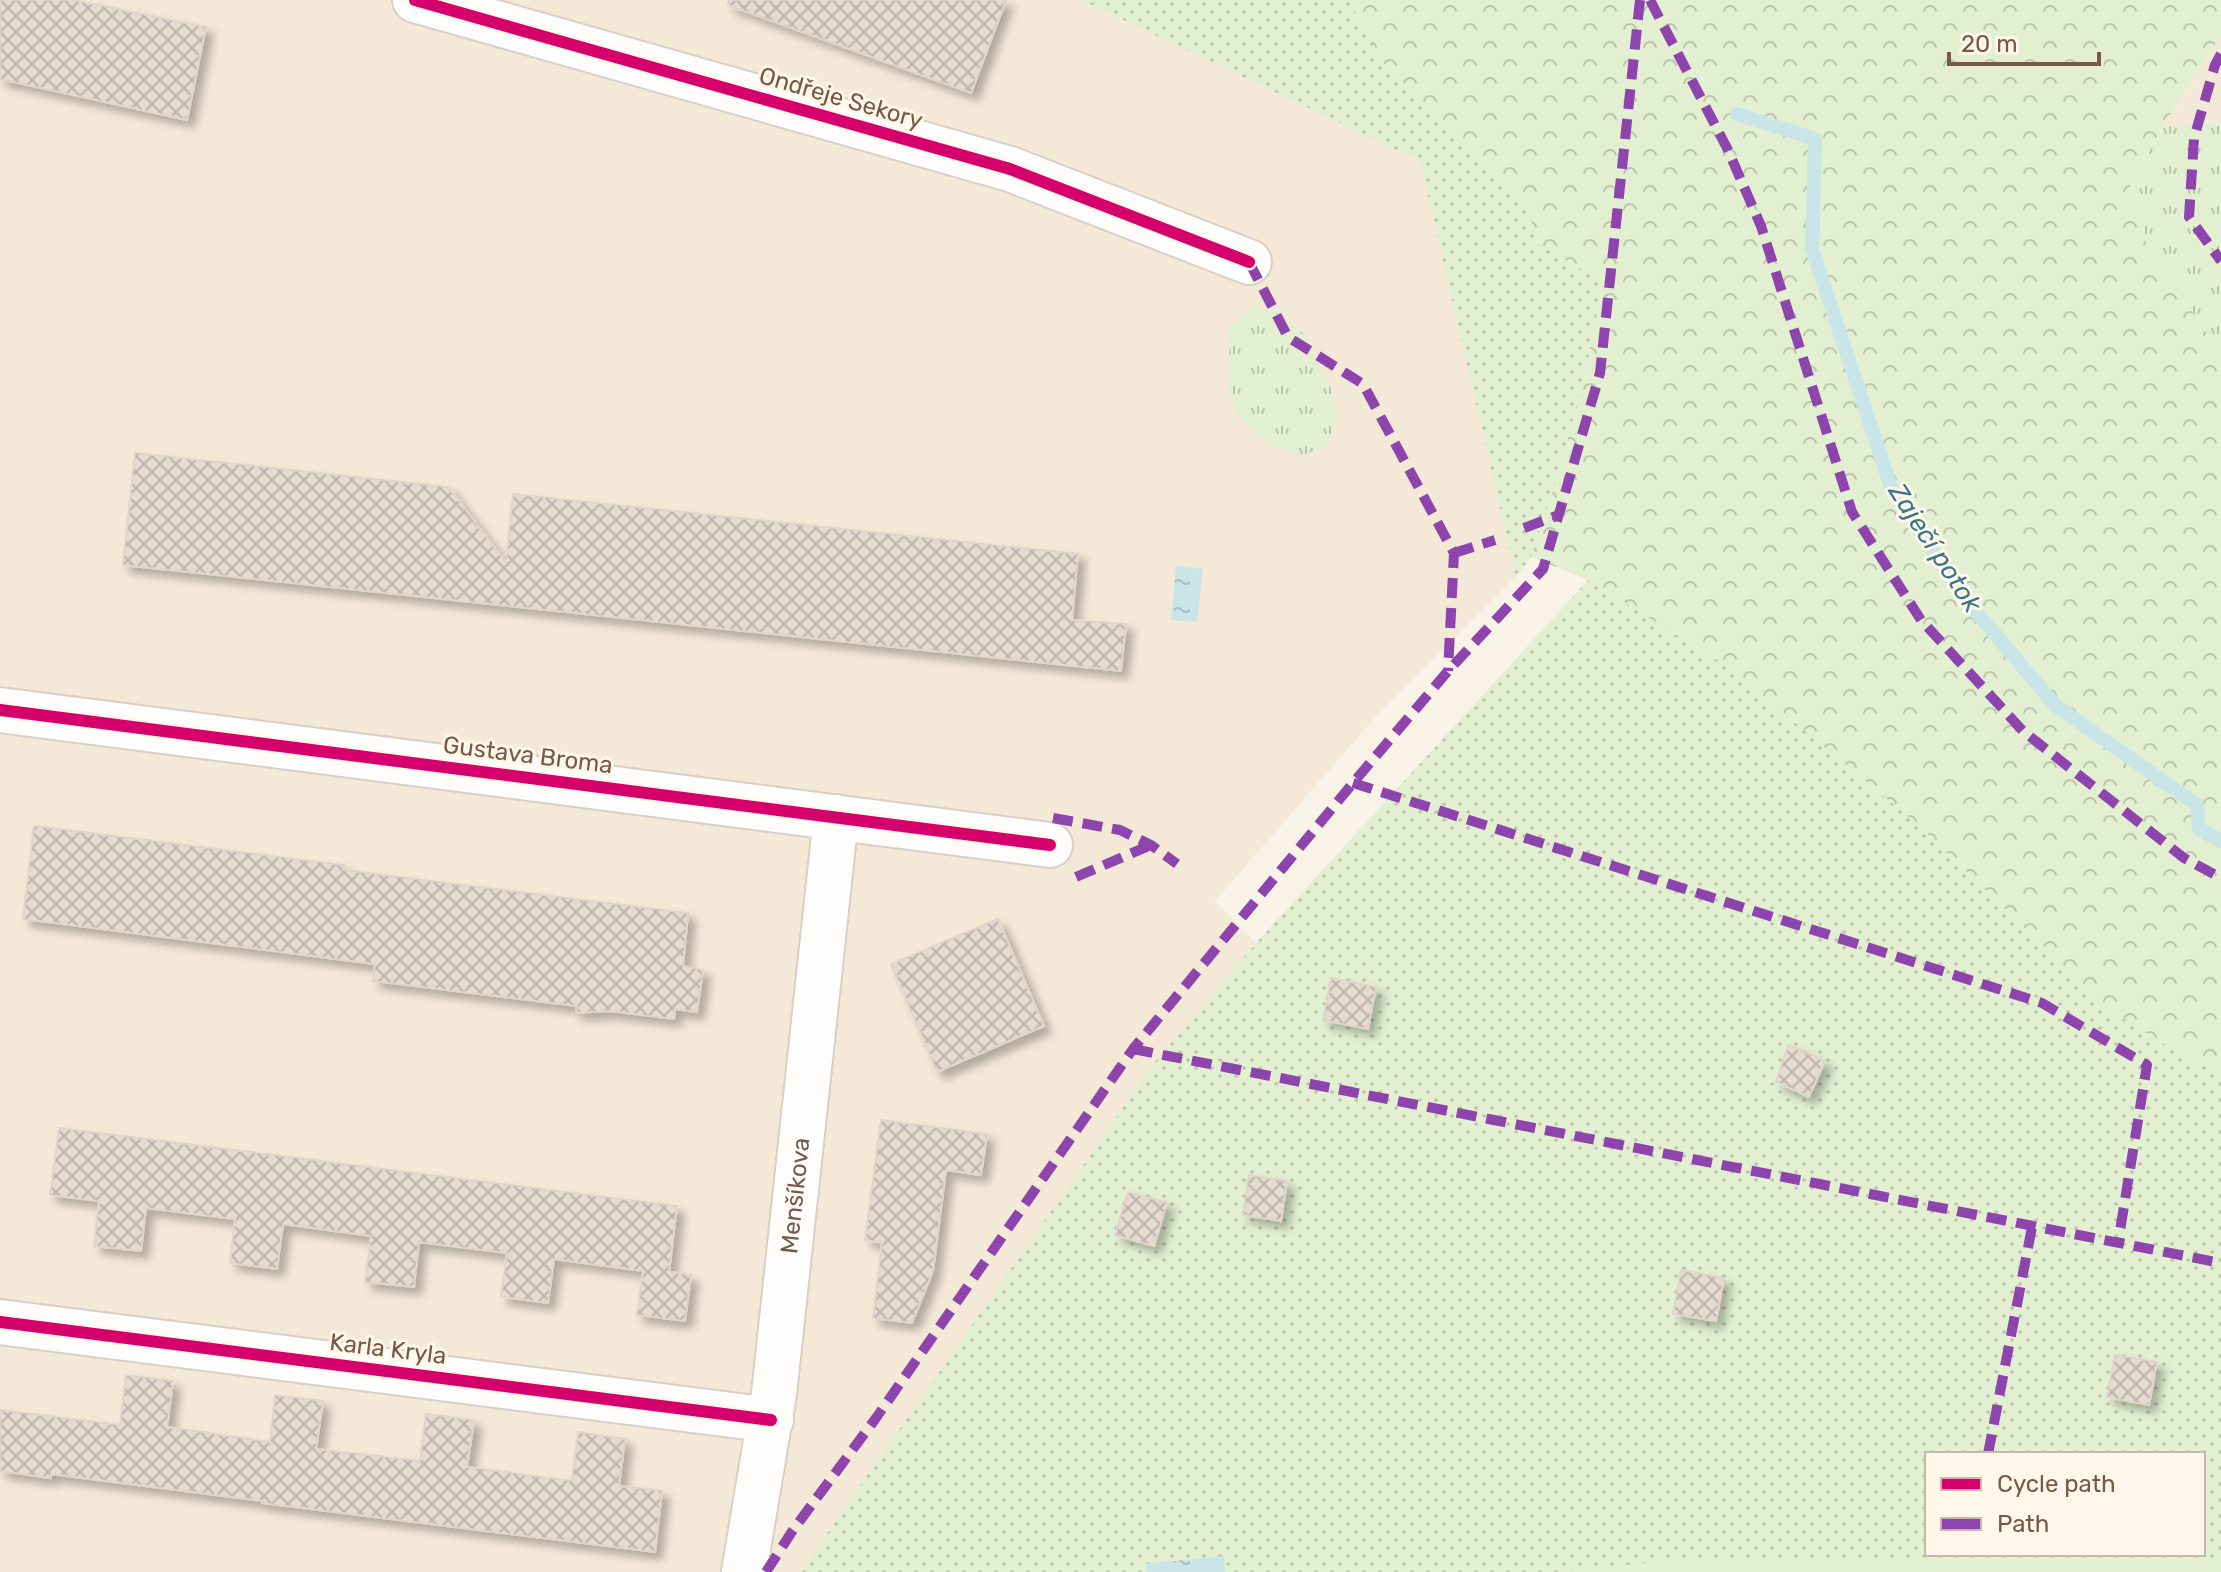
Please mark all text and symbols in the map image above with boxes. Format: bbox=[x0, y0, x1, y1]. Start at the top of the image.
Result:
scale bar bbox=[1949, 16, 2099, 66]
text: 20 m bbox=[1961, 30, 2018, 58]
street label: Ondřeje Sekory bbox=[756, 61, 926, 135]
water label: Zaječí potok bbox=[1881, 477, 1988, 619]
street label: Gustava Broma bbox=[442, 731, 614, 779]
street label: Menšíkova bbox=[775, 1136, 815, 1255]
street label: Karla Kryla bbox=[328, 1328, 448, 1370]
legend bbox=[1925, 1452, 2205, 1556]
text: Cycle path bbox=[1997, 1470, 2116, 1498]
text: Path bbox=[1997, 1510, 2049, 1538]

